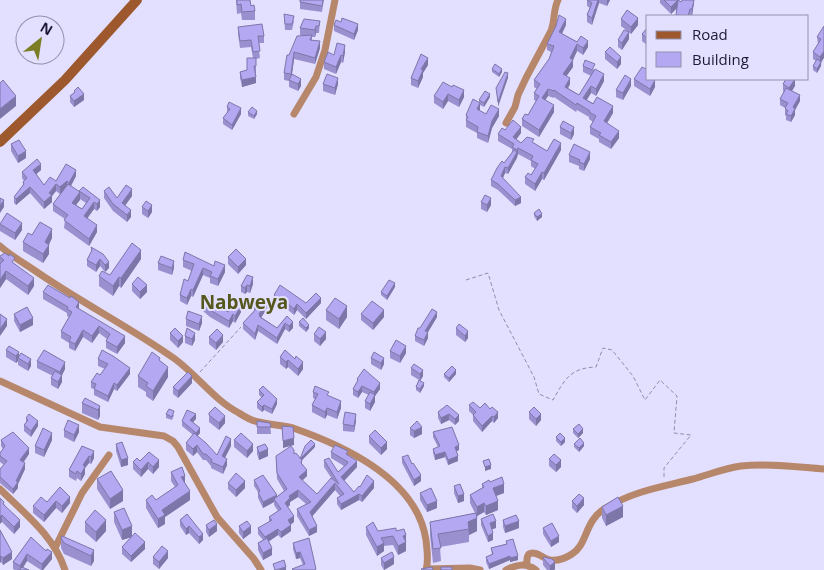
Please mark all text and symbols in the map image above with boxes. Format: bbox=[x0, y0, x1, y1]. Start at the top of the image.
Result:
north arrow bbox=[15, 15, 65, 65]
legend bbox=[646, 15, 809, 80]
text: N bbox=[37, 17, 56, 39]
text: Road bbox=[692, 24, 728, 44]
text: Building bbox=[692, 49, 749, 69]
district label: Nabweya bbox=[200, 289, 288, 315]

